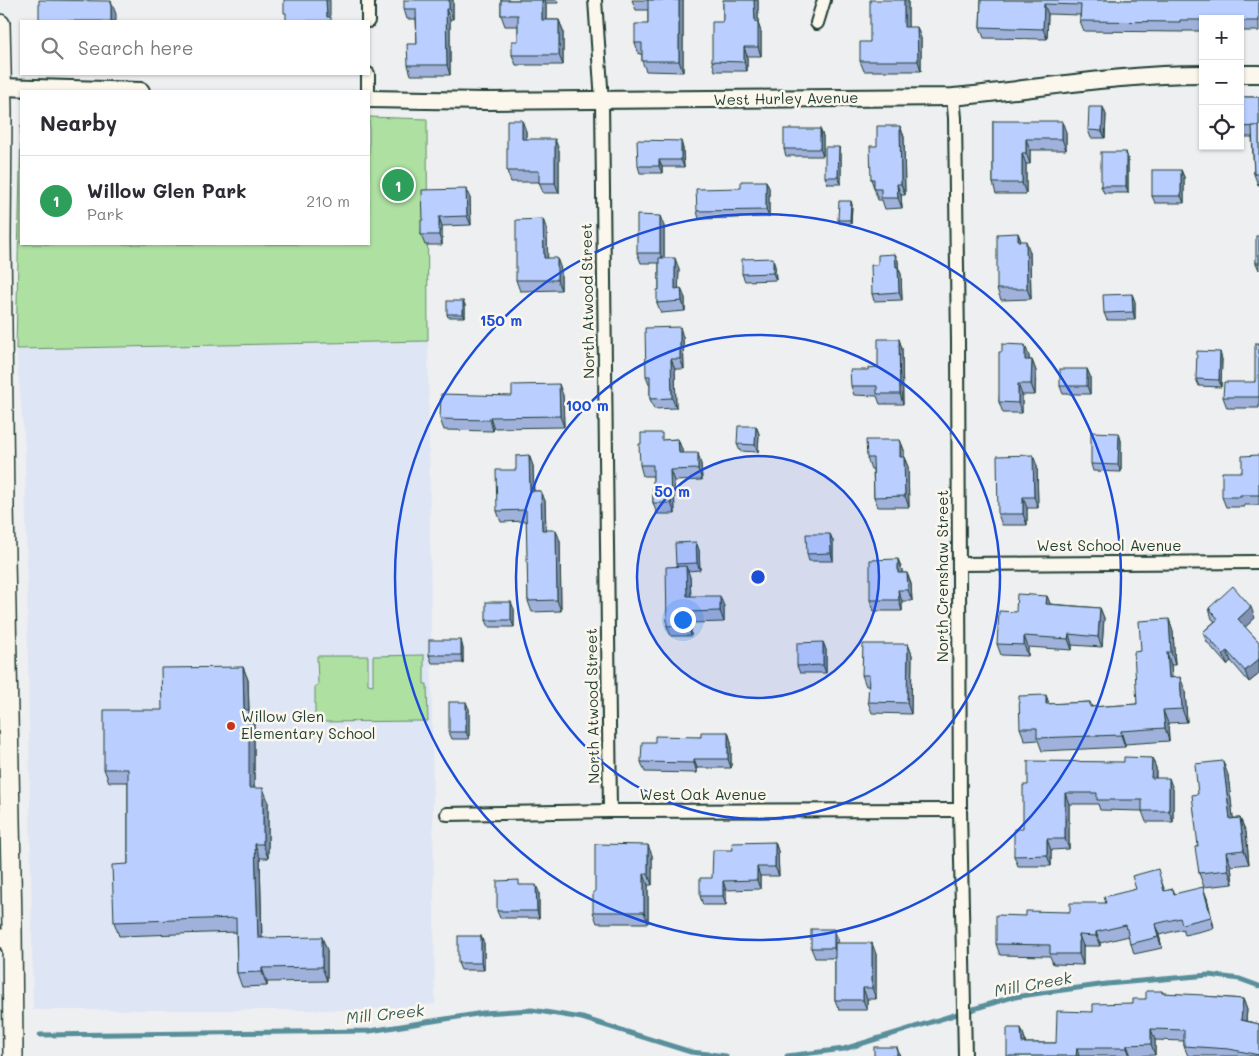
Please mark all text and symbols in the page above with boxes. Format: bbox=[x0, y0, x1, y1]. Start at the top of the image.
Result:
map controls bbox=[1199, 15, 1244, 150]
button: + bbox=[1199, 15, 1244, 60]
search box bbox=[20, 20, 370, 75]
icon: search bbox=[38, 34, 66, 62]
text: Search here bbox=[78, 35, 194, 60]
button: − bbox=[1199, 60, 1244, 105]
street label: West Hurley Avenue bbox=[713, 87, 859, 109]
button: locate bbox=[1199, 105, 1244, 150]
text: Nearby bbox=[40, 109, 117, 136]
pin: 1 bbox=[382, 166, 414, 204]
text: Willow Glen Park bbox=[87, 178, 247, 203]
text: 1 bbox=[52, 190, 60, 211]
text: 210 m bbox=[306, 190, 350, 211]
text: Park bbox=[87, 203, 123, 224]
street label: North Atwood Street bbox=[576, 223, 598, 379]
text: 150 m bbox=[480, 310, 522, 330]
text: 100 m bbox=[565, 395, 609, 415]
text: 50 m bbox=[654, 481, 690, 501]
street label: North Crenshaw Street bbox=[932, 490, 952, 662]
street label: West School Avenue bbox=[1036, 535, 1182, 555]
centre of rings bbox=[749, 568, 767, 586]
your location bbox=[670, 607, 696, 633]
street label: North Atwood Street bbox=[581, 628, 603, 784]
place label: Willow Glen Elementary School bbox=[241, 706, 376, 743]
marker: Willow Glen Elementary School bbox=[225, 720, 237, 732]
street label: West Oak Avenue bbox=[639, 784, 767, 804]
water label: Mill Creek bbox=[992, 966, 1074, 1001]
water label: Mill Creek bbox=[345, 999, 426, 1028]

